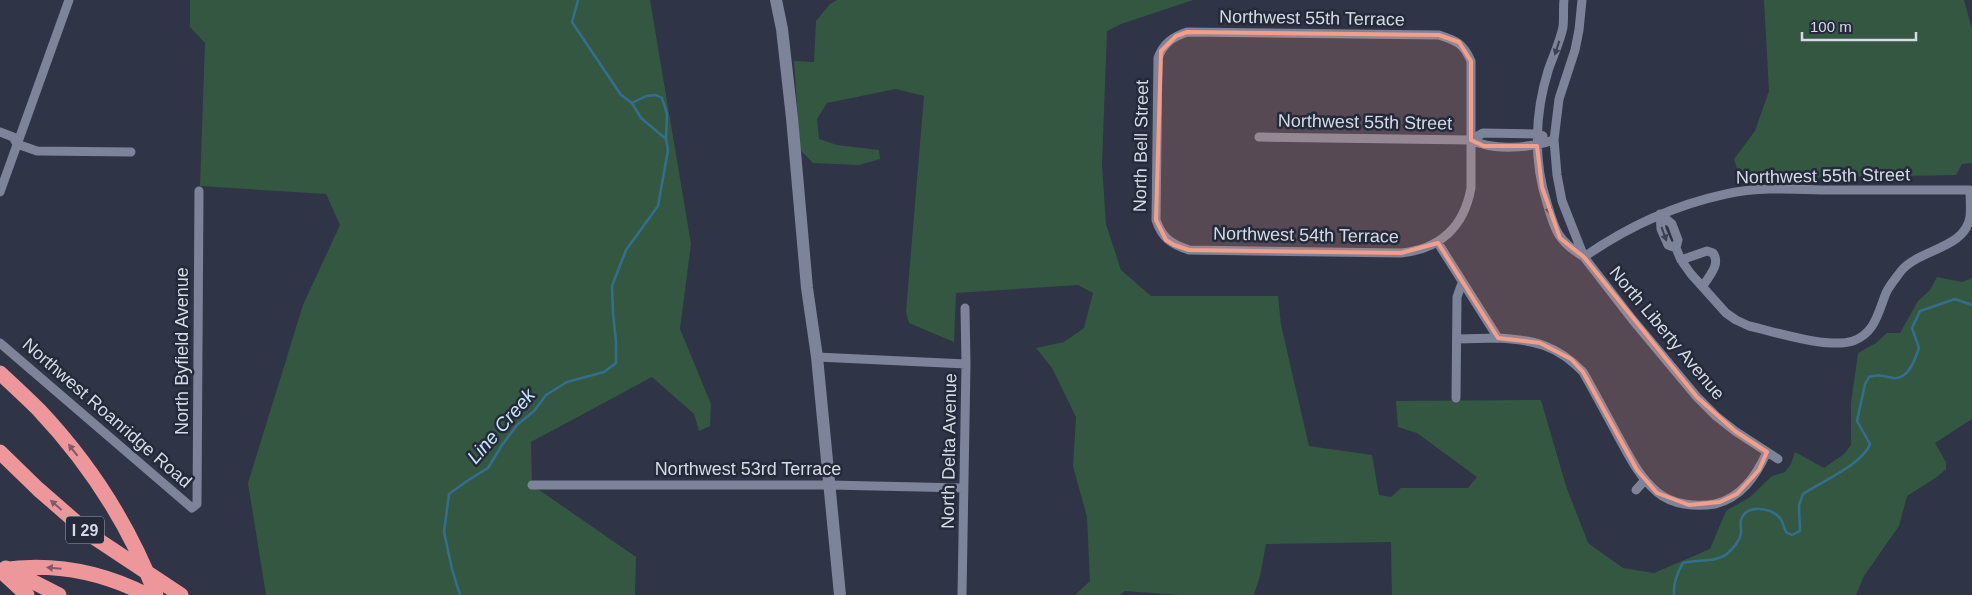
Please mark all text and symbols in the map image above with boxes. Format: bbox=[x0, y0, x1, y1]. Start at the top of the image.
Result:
street label: Northwest 55th Terrace bbox=[1219, 6, 1405, 30]
scale bar bbox=[1802, 10, 1916, 42]
text: 100 m bbox=[1810, 18, 1852, 35]
one-way arrow bbox=[1552, 41, 1560, 56]
street label: North Bell Street bbox=[1130, 80, 1152, 212]
street label: Northwest 55th Street bbox=[1278, 110, 1452, 134]
street label: Northwest 55th Street bbox=[1736, 164, 1910, 188]
one-way arrow bbox=[1544, 199, 1552, 214]
street label: Northwest 54th Terrace bbox=[1213, 223, 1399, 247]
one-way arrow bbox=[1660, 227, 1668, 242]
street label: North Liberty Avenue bbox=[1605, 262, 1729, 404]
street label: North Byfield Avenue bbox=[172, 267, 192, 435]
street label: Northwest Roanridge Road bbox=[19, 334, 195, 492]
street label: North Delta Avenue bbox=[938, 373, 960, 529]
water label: Line Creek bbox=[463, 383, 540, 468]
one-way arrow bbox=[67, 444, 78, 457]
street label: Northwest 53rd Terrace bbox=[655, 459, 841, 479]
one-way arrow bbox=[51, 499, 63, 511]
road number: I 29 bbox=[66, 516, 104, 544]
one-way arrow bbox=[46, 564, 62, 572]

